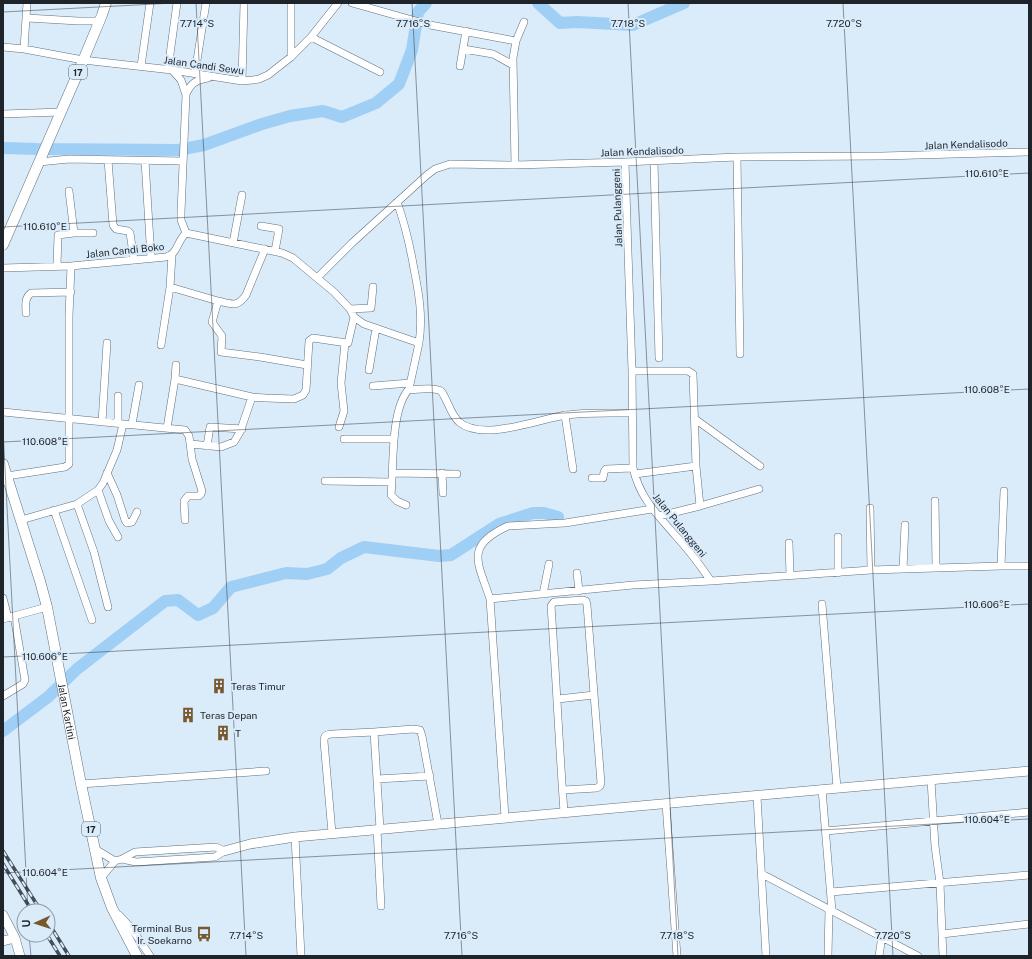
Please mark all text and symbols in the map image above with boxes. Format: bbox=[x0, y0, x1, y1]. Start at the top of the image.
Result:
text: 7.714°S bbox=[180, 17, 215, 29]
text: 7.716°S bbox=[396, 17, 430, 29]
text: 7.718°S bbox=[611, 17, 646, 29]
text: 7.720°S bbox=[826, 17, 862, 29]
street label: Jalan Candi Sewu bbox=[163, 53, 245, 77]
road number: 17 bbox=[69, 65, 87, 79]
street label: Jalan Kendalisodo bbox=[924, 137, 1008, 151]
street label: Jalan Kendalisodo bbox=[600, 144, 684, 158]
text: 110.610°E bbox=[965, 167, 1009, 179]
street label: Jalan Pulanggeni bbox=[610, 168, 624, 248]
text: 110.610°E bbox=[23, 220, 67, 232]
street label: Jalan Candi Boko bbox=[85, 240, 165, 260]
text: 110.608°E bbox=[964, 383, 1010, 395]
text: 110.608°E bbox=[22, 435, 68, 447]
street label: Jalan Pulanggeni bbox=[651, 491, 709, 559]
text: 110.606°E bbox=[964, 598, 1010, 610]
text: 110.606°E bbox=[22, 650, 68, 662]
building icon: Teras Timur bbox=[210, 677, 228, 695]
place label: Teras Timur bbox=[231, 680, 286, 692]
street label: Jalan Kartini bbox=[56, 682, 78, 741]
building icon: Teras Depan bbox=[179, 706, 197, 724]
place label: Teras Depan bbox=[200, 709, 258, 721]
building icon: T bbox=[214, 724, 232, 742]
place label: T bbox=[235, 727, 241, 739]
text: 110.604°E bbox=[964, 813, 1010, 825]
road number: 17 bbox=[82, 822, 100, 836]
text: 110.604°E bbox=[22, 866, 68, 878]
north arrow bbox=[16, 903, 56, 943]
text: U bbox=[20, 919, 32, 928]
place label: Terminal Bus Ir. Soekarno bbox=[132, 922, 192, 946]
bus stop icon: Terminal Bus Ir. Soekarno bbox=[195, 925, 213, 943]
text: 7.714°S bbox=[229, 929, 264, 941]
text: 7.716°S bbox=[444, 929, 478, 941]
text: 7.718°S bbox=[660, 929, 695, 941]
text: 7.720°S bbox=[875, 929, 911, 941]

